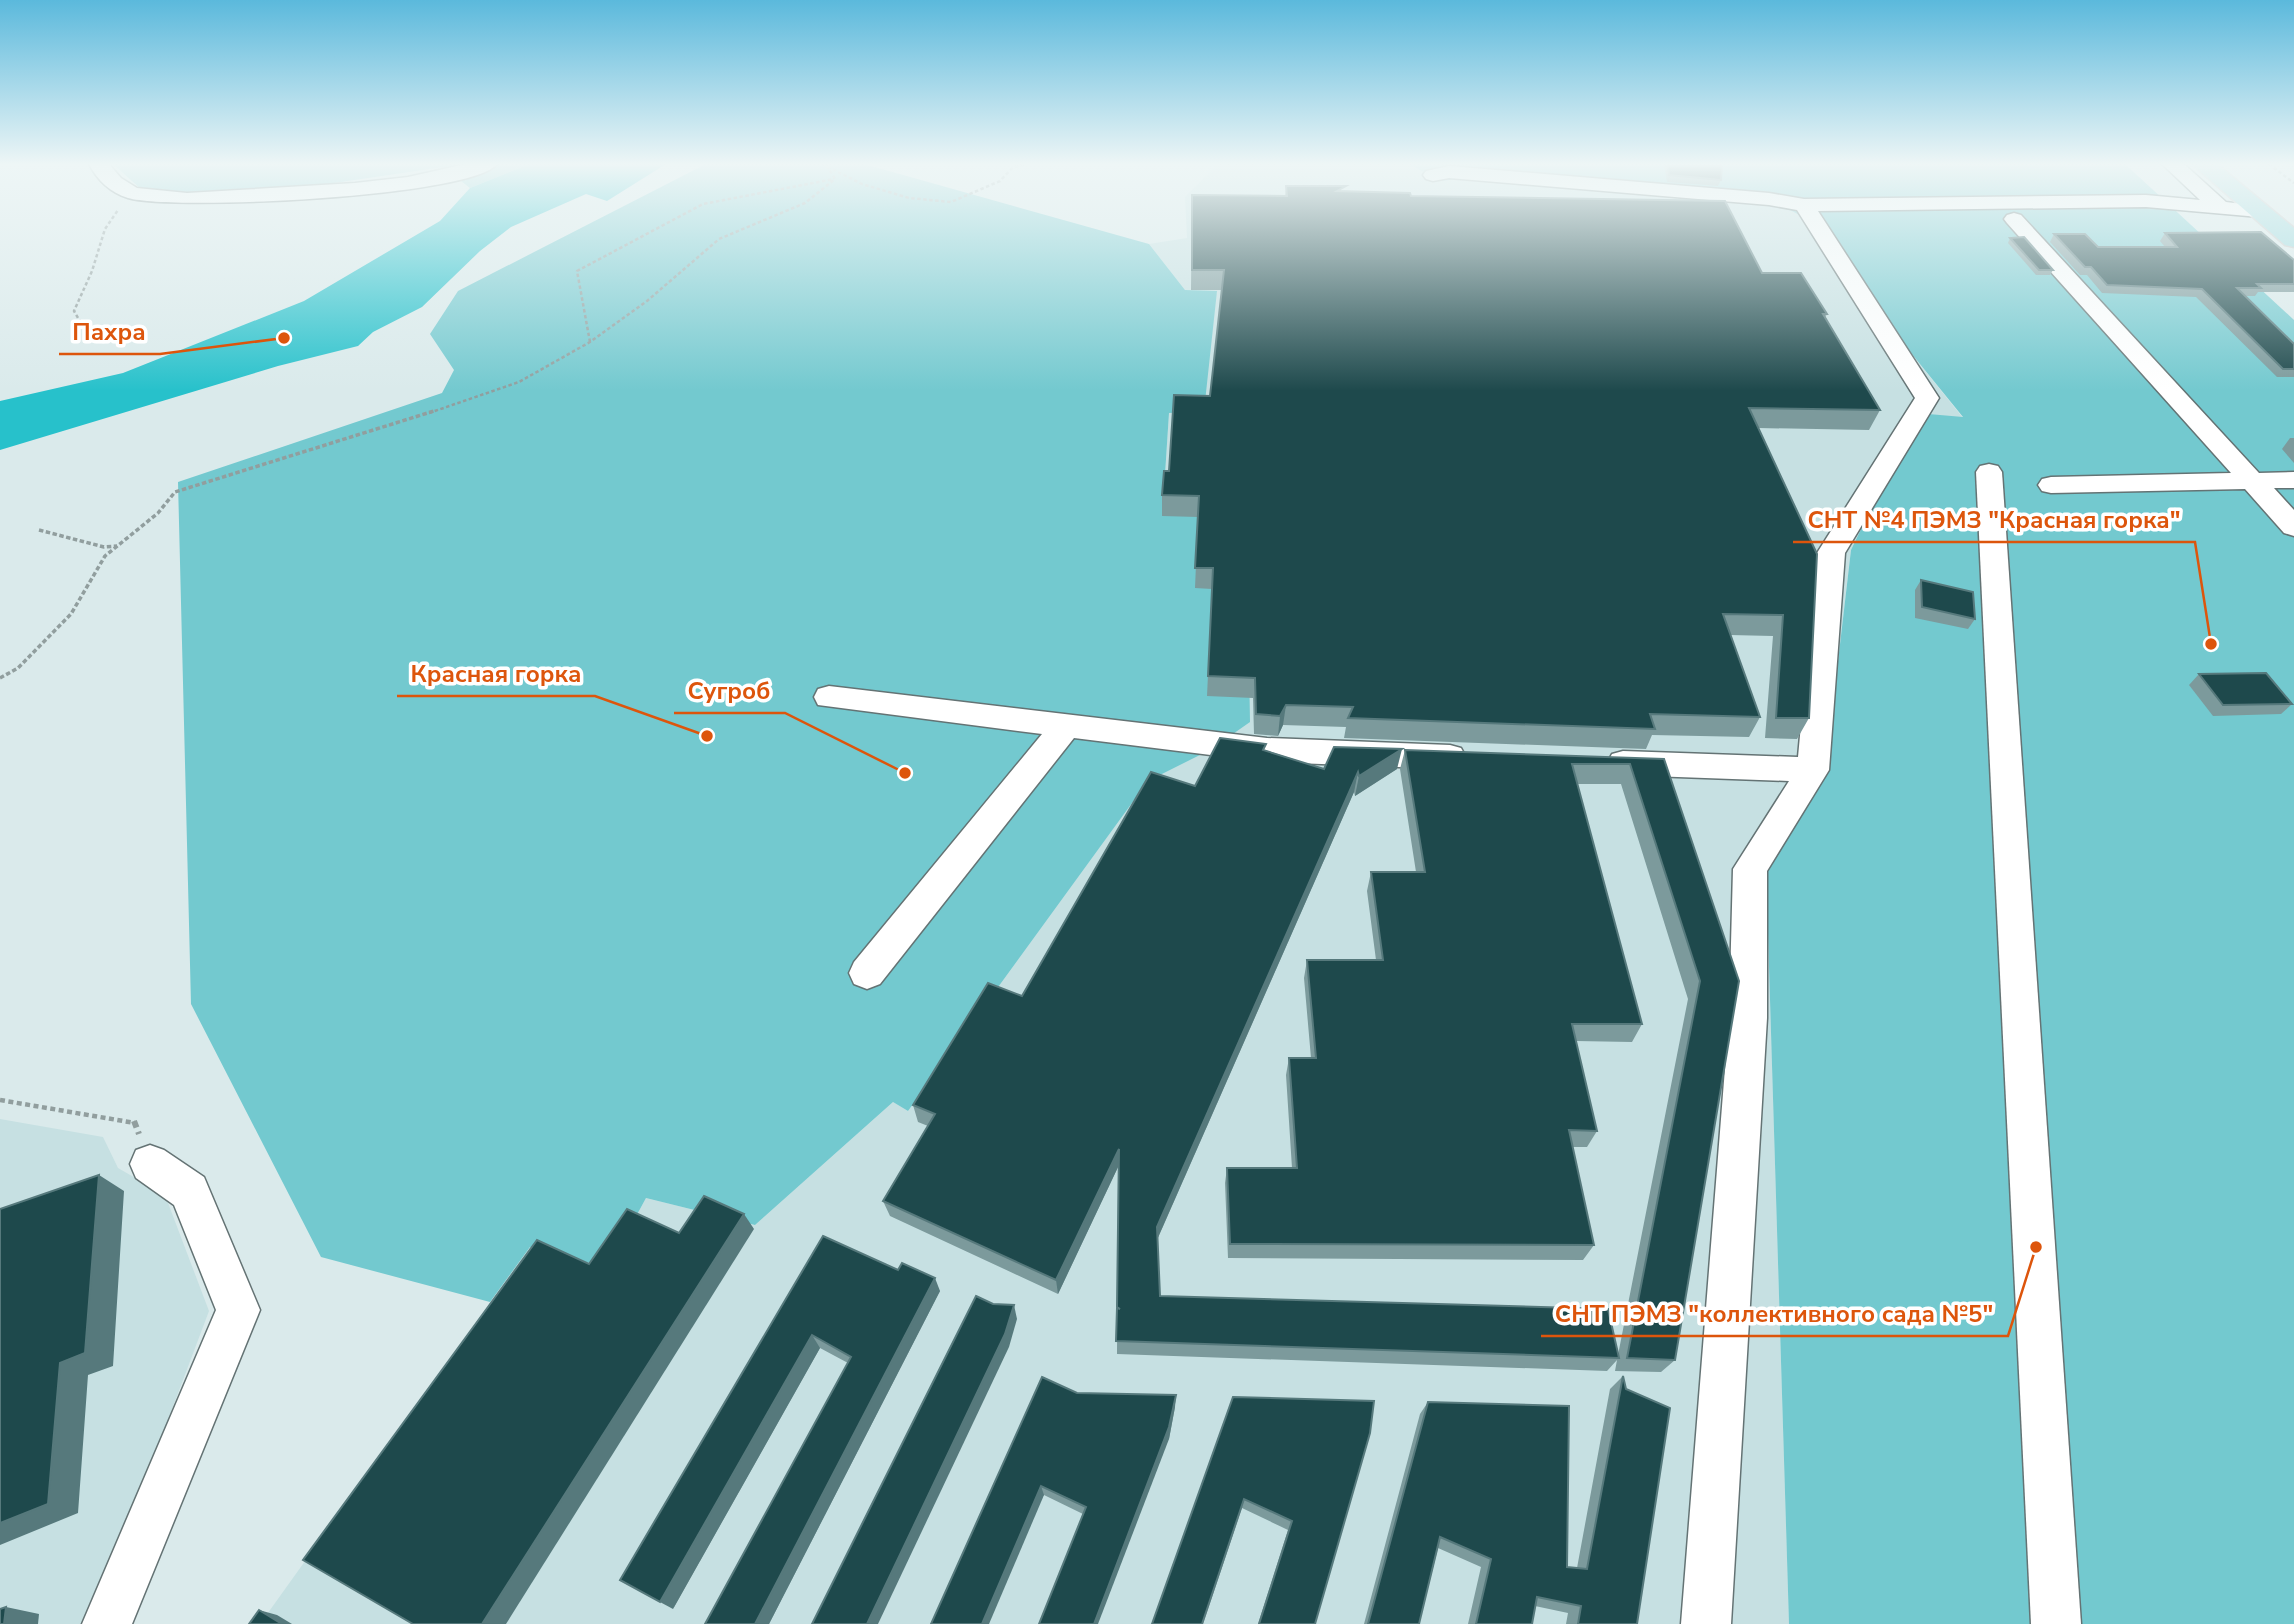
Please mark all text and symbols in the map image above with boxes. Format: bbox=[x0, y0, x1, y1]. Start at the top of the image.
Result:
callout: Пахра bbox=[59, 309, 160, 354]
text: Пахра bbox=[72, 316, 146, 348]
callout: СНТ №4 ПЭМЗ "Красная горка" bbox=[1793, 497, 2195, 542]
text: СНТ №4 ПЭМЗ "Красная горка" bbox=[1807, 504, 2181, 536]
callout: Красная горка bbox=[397, 651, 595, 696]
text: Красная горка bbox=[411, 658, 581, 690]
callout: Сугроб bbox=[674, 668, 785, 713]
text: Сугроб bbox=[688, 675, 770, 707]
callout: СНТ ПЭМЗ "коллективного сада №5" bbox=[1541, 1291, 2008, 1336]
text: СНТ ПЭМЗ "коллективного сада №5" bbox=[1555, 1298, 1993, 1330]

